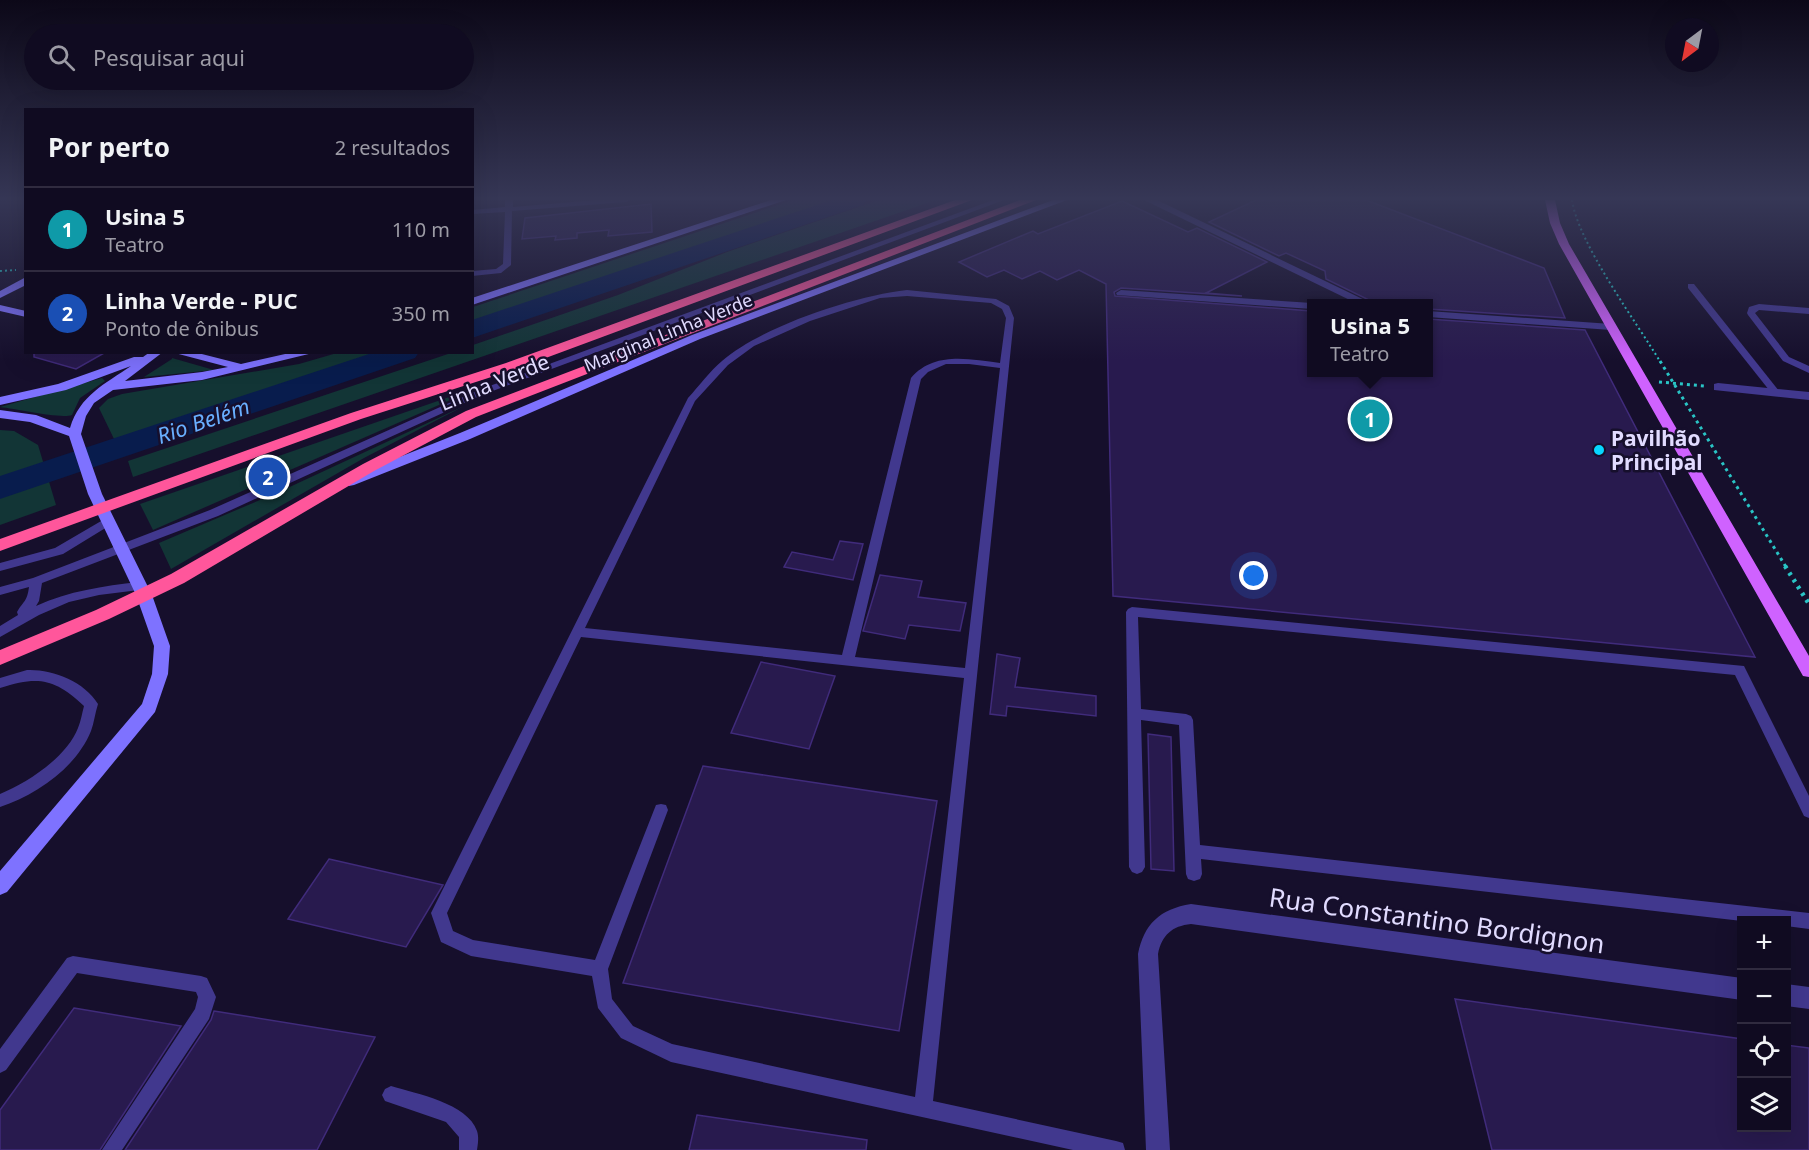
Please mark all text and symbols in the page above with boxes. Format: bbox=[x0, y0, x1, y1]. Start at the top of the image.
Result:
north arrow bbox=[1665, 18, 1719, 72]
search box bbox=[24, 24, 474, 90]
icon: search bbox=[45, 41, 78, 74]
text: Pesquisar aqui bbox=[93, 42, 245, 72]
text: Por perto bbox=[48, 129, 170, 165]
text: 2 resultados bbox=[335, 134, 450, 161]
text: Usina 5 bbox=[105, 201, 185, 231]
text: 1 bbox=[62, 216, 73, 243]
text: 110 m bbox=[392, 216, 450, 243]
text: Teatro bbox=[105, 231, 164, 258]
text: Linha Verde - PUC bbox=[105, 285, 298, 315]
street label: Marginal Linha Verde bbox=[580, 287, 756, 377]
popup bbox=[1307, 299, 1433, 377]
text: 2 bbox=[62, 300, 73, 327]
text: 350 m bbox=[392, 300, 450, 327]
text: Usina 5 bbox=[1330, 310, 1410, 340]
text: Ponto de ônibus bbox=[105, 315, 259, 342]
text: Teatro bbox=[1330, 340, 1389, 367]
street label: Linha Verde bbox=[435, 347, 553, 417]
water label: Rio Belém bbox=[153, 390, 253, 450]
pin: 1 bbox=[1350, 396, 1390, 442]
place label: Pavilhão Principal bbox=[1611, 424, 1703, 476]
marker: Pavilhão Principal bbox=[1592, 443, 1606, 457]
pin: 2 bbox=[248, 454, 288, 500]
your location bbox=[1239, 561, 1268, 590]
street label: Rua Constantino Bordignon bbox=[1267, 879, 1607, 961]
map controls bbox=[1737, 916, 1791, 1132]
button: + bbox=[1737, 916, 1791, 970]
button: − bbox=[1737, 970, 1791, 1024]
button: locate bbox=[1737, 1024, 1791, 1078]
button: layers bbox=[1737, 1078, 1791, 1132]

